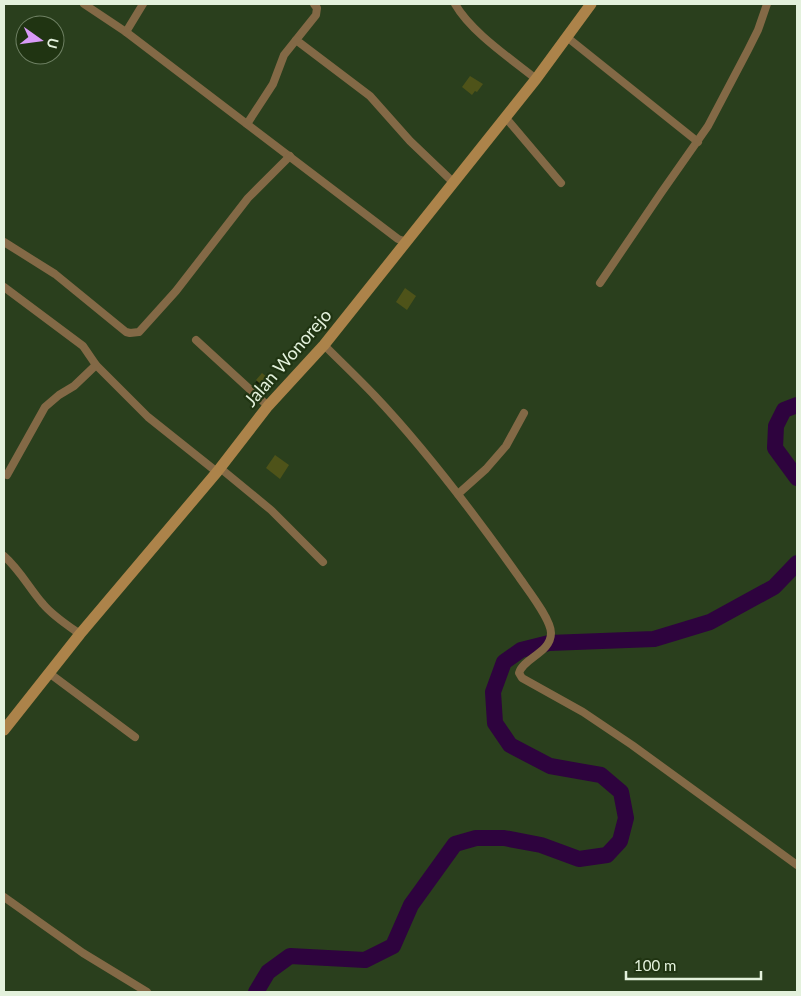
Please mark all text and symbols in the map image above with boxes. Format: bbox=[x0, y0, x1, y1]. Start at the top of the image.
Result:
north arrow bbox=[15, 15, 65, 65]
text: U bbox=[44, 36, 63, 50]
street label: Jalan Wonorejo bbox=[239, 304, 336, 411]
scale bar bbox=[626, 948, 761, 980]
text: 100 m bbox=[634, 956, 676, 974]

